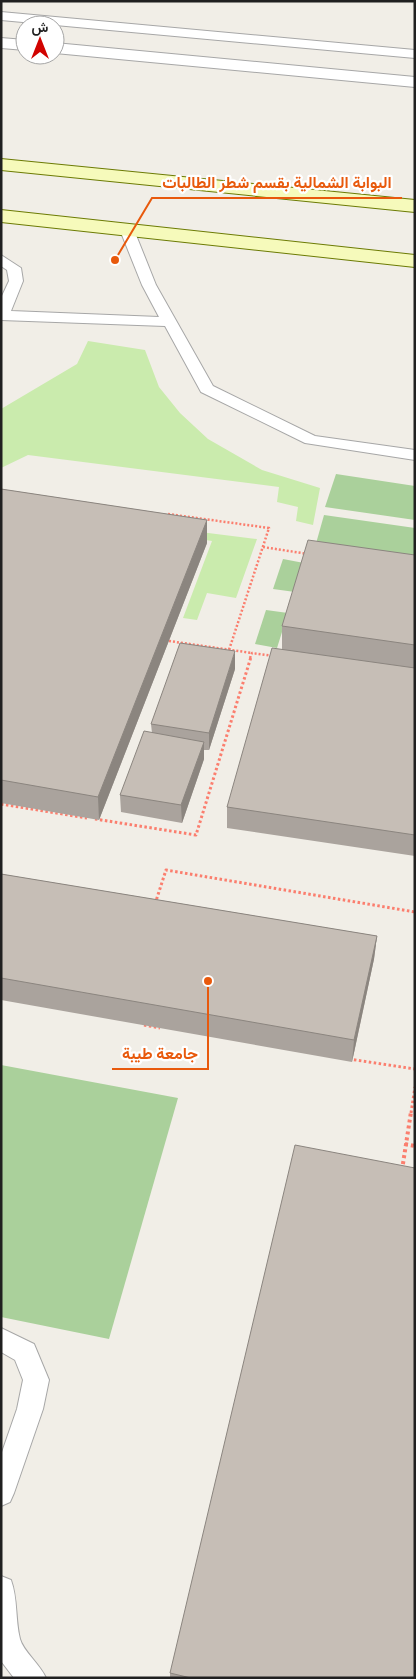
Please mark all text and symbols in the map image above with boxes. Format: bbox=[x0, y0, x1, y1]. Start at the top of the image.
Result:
north arrow bbox=[15, 15, 65, 65]
text: ش bbox=[32, 19, 49, 36]
callout: البوابة الشمالية بقسم شطر الطالبات bbox=[152, 167, 402, 198]
text: البوابة الشمالية بقسم شطر الطالبات bbox=[162, 173, 392, 193]
callout: جامعة طيبة bbox=[112, 1038, 208, 1069]
text: جامعة طيبة bbox=[122, 1044, 198, 1063]

